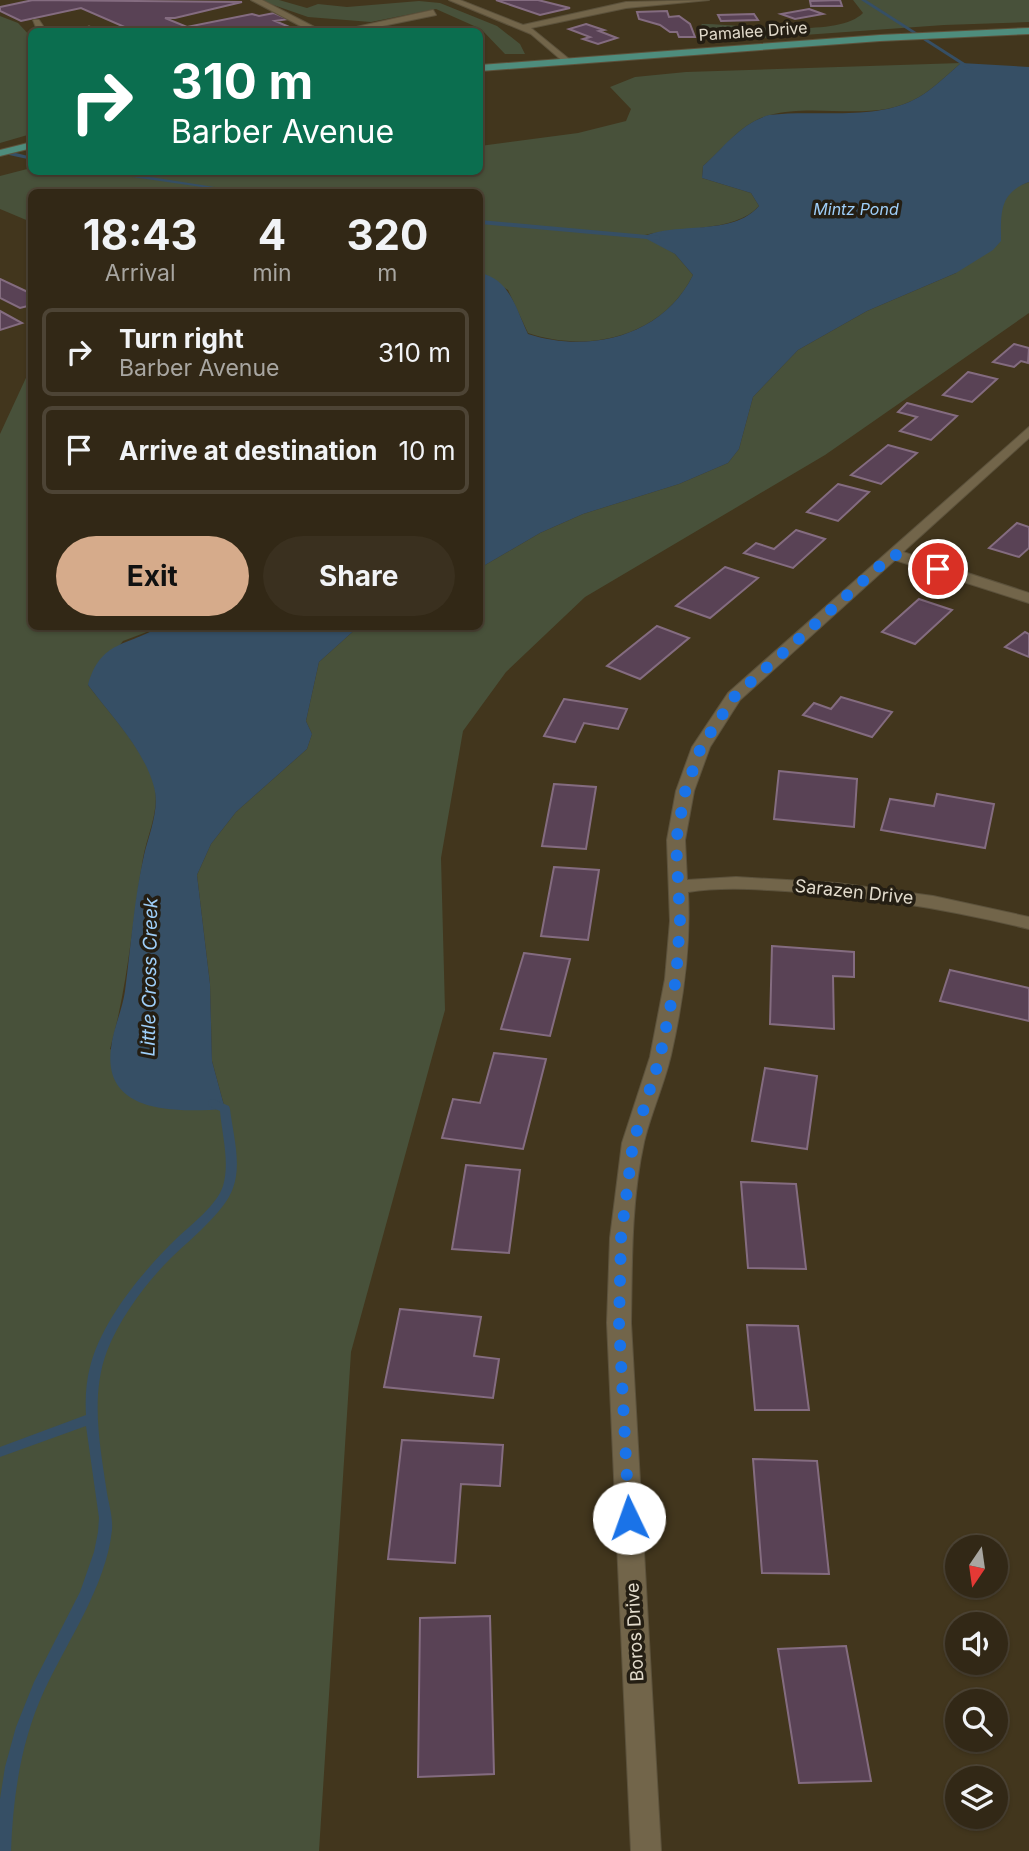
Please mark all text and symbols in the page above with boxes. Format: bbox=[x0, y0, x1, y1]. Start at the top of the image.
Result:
street label: Pamalee Drive bbox=[698, 17, 808, 45]
text: 310 m bbox=[171, 52, 313, 111]
icon: right bbox=[56, 56, 147, 147]
text: Barber Avenue bbox=[171, 112, 394, 151]
water label: Mintz Pond bbox=[813, 199, 899, 219]
text: 18:43 bbox=[83, 209, 198, 260]
text: 4 bbox=[258, 209, 286, 260]
text: 320 bbox=[346, 209, 428, 260]
text: Arrival bbox=[105, 259, 176, 287]
text: min bbox=[252, 259, 292, 287]
text: m bbox=[377, 259, 397, 287]
text: Turn right bbox=[119, 323, 244, 354]
icon: right bbox=[60, 333, 98, 371]
text: 310 m bbox=[378, 337, 451, 368]
text: Barber Avenue bbox=[119, 354, 279, 382]
icon: arrive bbox=[60, 431, 98, 469]
text: Arrive at destination bbox=[119, 435, 378, 466]
text: 10 m bbox=[399, 435, 456, 466]
button: Exit bbox=[56, 536, 249, 616]
button: Share bbox=[263, 536, 455, 616]
pin bbox=[908, 539, 968, 599]
icon: arrive bbox=[919, 550, 957, 588]
street label: Sarazen Drive bbox=[794, 875, 914, 908]
water label: Little Cross Creek bbox=[137, 897, 162, 1057]
position arrow bbox=[592, 1481, 666, 1555]
north arrow bbox=[945, 1535, 1008, 1598]
map controls bbox=[945, 1535, 1008, 1829]
street label: Boros Drive bbox=[621, 1582, 648, 1682]
button: sound bbox=[945, 1612, 1008, 1675]
button: search bbox=[945, 1689, 1008, 1752]
button: layers bbox=[945, 1766, 1008, 1829]

